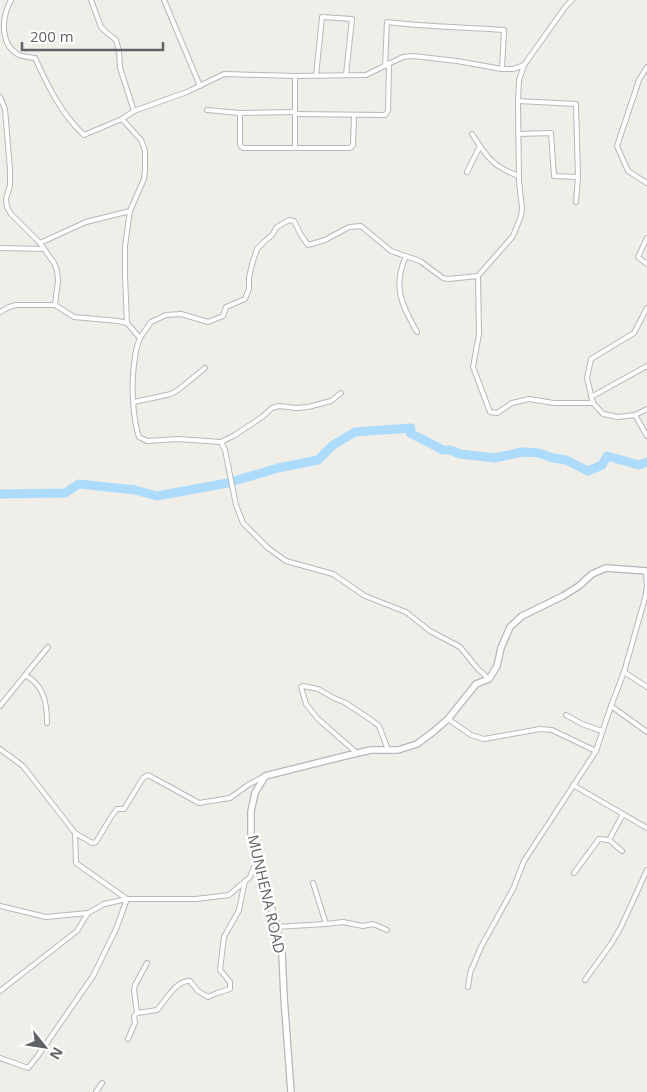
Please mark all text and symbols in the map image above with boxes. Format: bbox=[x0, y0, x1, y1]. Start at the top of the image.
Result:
scale bar bbox=[22, 20, 164, 52]
text: 200 m bbox=[30, 26, 74, 46]
street label: MUNHENA ROAD bbox=[244, 833, 290, 955]
north arrow bbox=[20, 1022, 70, 1072]
text: N bbox=[46, 1044, 68, 1063]

